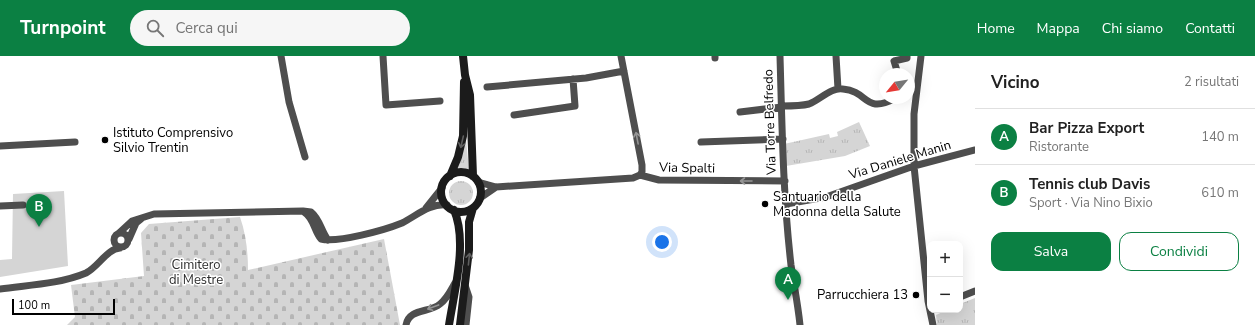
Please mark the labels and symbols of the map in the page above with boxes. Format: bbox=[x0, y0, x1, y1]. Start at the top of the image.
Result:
north arrow bbox=[879, 68, 915, 104]
street label: Via Torre Belfredo bbox=[759, 69, 781, 176]
place label: Istituto Comprensivo Silvio Trentin bbox=[113, 124, 233, 157]
one-way arrow bbox=[632, 132, 640, 145]
marker: Istituto Comprensivo Silvio Trentin bbox=[100, 135, 110, 145]
one-way arrow bbox=[457, 135, 465, 148]
street label: Via Daniele Manin bbox=[846, 136, 953, 184]
street label: Via Spalti bbox=[658, 158, 715, 177]
one-way arrow bbox=[740, 177, 753, 185]
place label: Santuario della Madonna della Salute bbox=[773, 188, 901, 221]
pin: B bbox=[26, 194, 52, 227]
marker: Santuario della Madonna della Salute bbox=[760, 199, 770, 209]
your location bbox=[652, 232, 672, 252]
one-way arrow bbox=[465, 253, 472, 266]
park label: Cimitero di Mestre bbox=[169, 256, 223, 289]
pin: A bbox=[775, 267, 801, 300]
place label: Parrucchiera 13 bbox=[817, 286, 908, 304]
marker: Parrucchiera 13 bbox=[911, 290, 921, 300]
scale bar bbox=[12, 297, 115, 316]
one-way arrow bbox=[427, 304, 439, 312]

